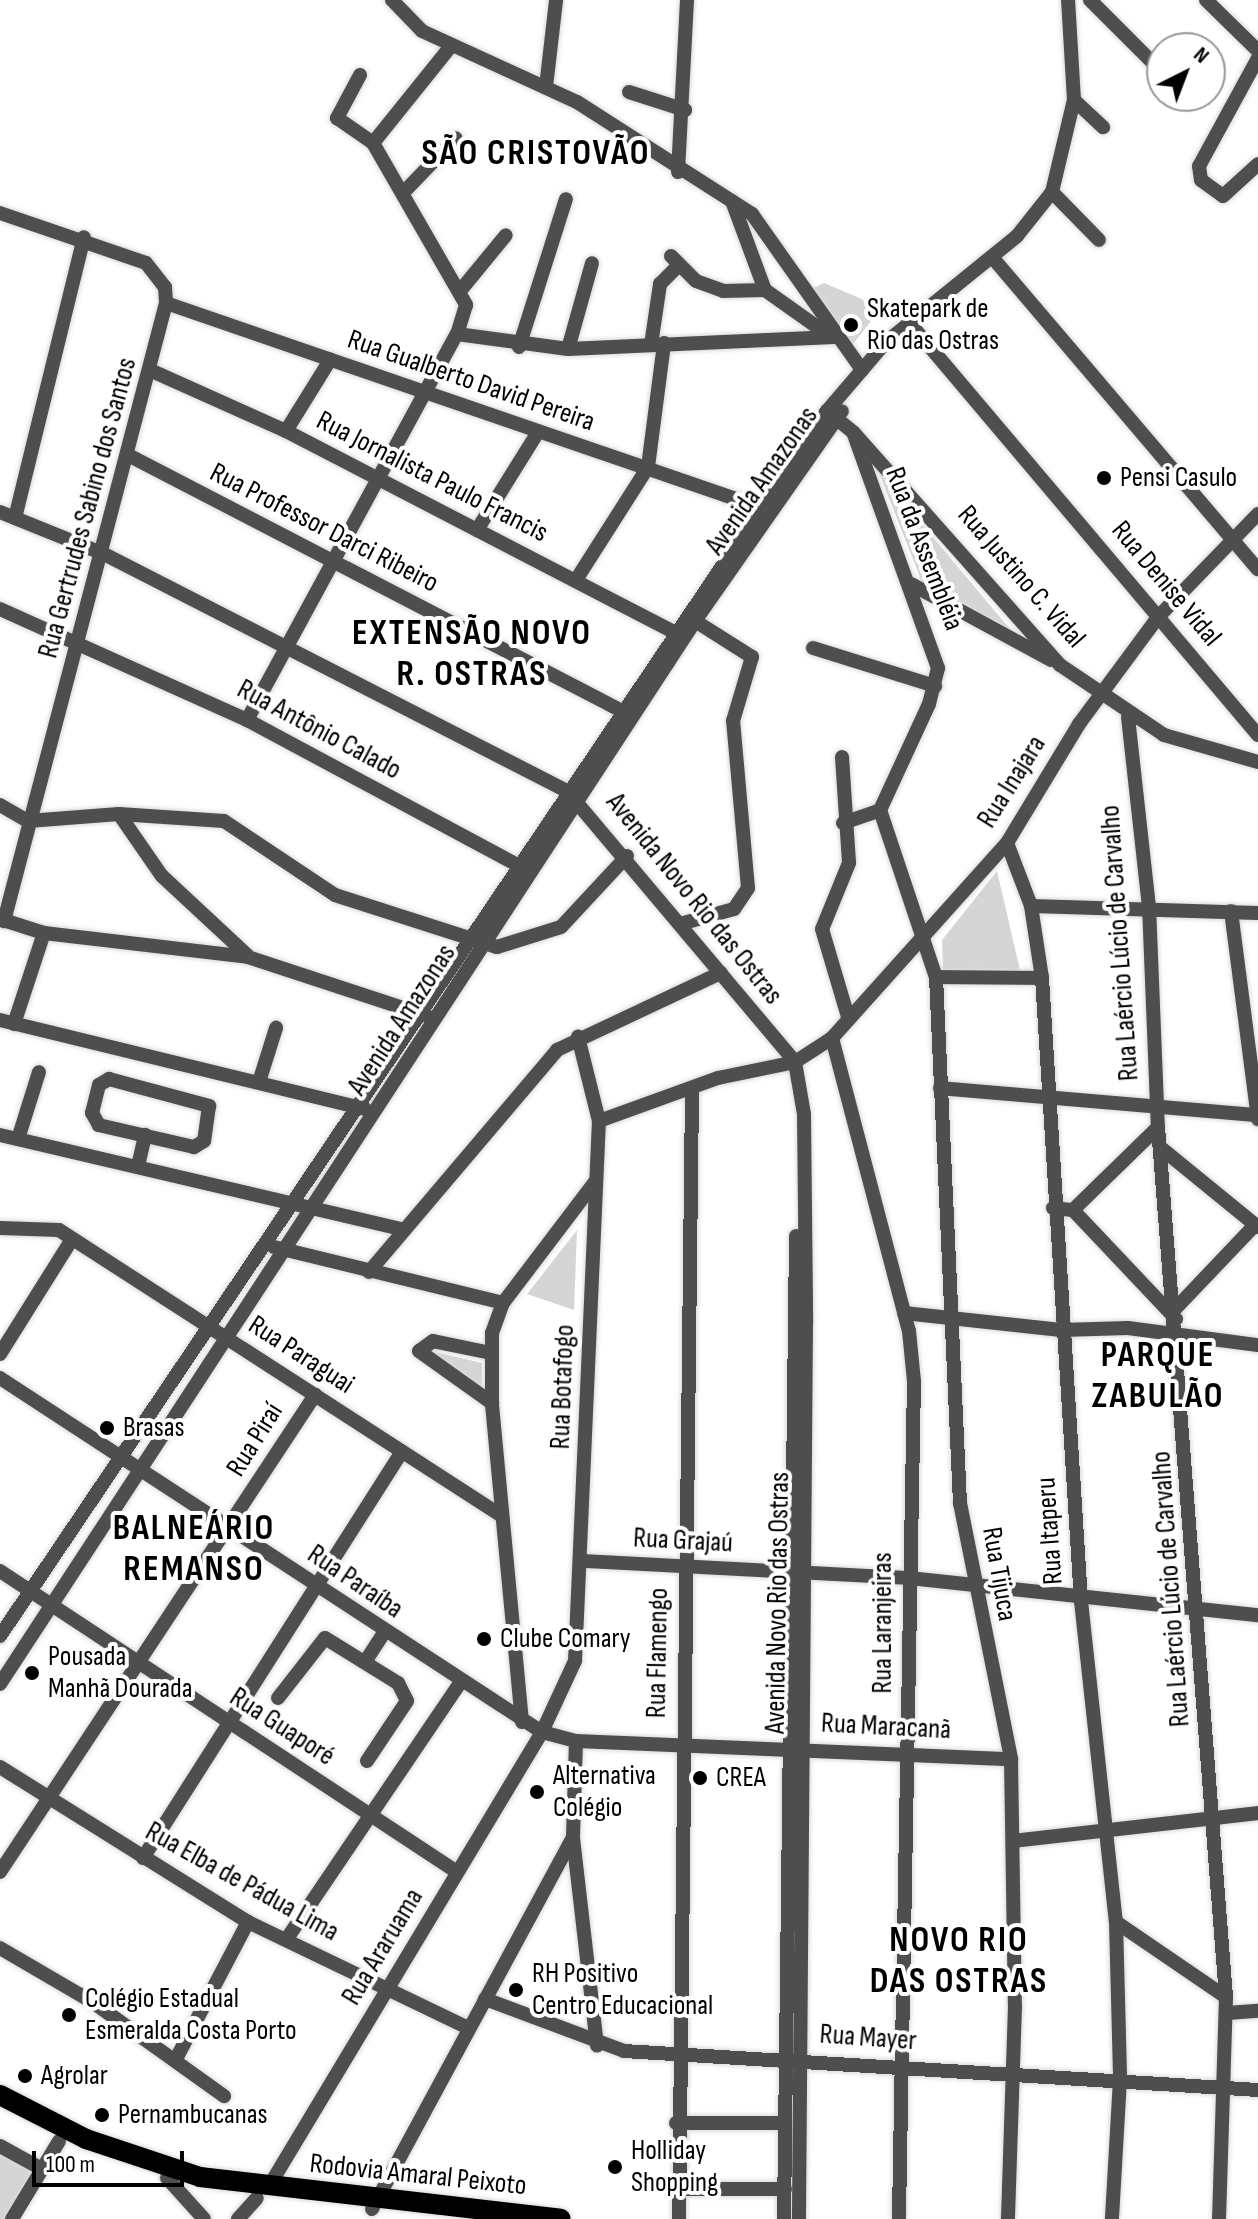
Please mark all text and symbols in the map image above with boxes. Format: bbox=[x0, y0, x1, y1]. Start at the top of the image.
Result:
north arrow bbox=[1146, 32, 1226, 112]
text: N bbox=[1188, 41, 1214, 69]
district label: SÃO CRISTOVÃO bbox=[422, 132, 650, 176]
place label: Skatepark de Rio das Ostras bbox=[867, 292, 999, 358]
marker: Skatepark de Rio das Ostras bbox=[842, 316, 860, 334]
street label: Rua Gualberto David Pereira bbox=[343, 323, 599, 439]
street label: Rua Gertrudes Sabino dos Santos bbox=[32, 354, 144, 662]
street label: Avenida Amazonas bbox=[699, 401, 825, 561]
street label: Rua Jornalista Paulo Francis bbox=[311, 404, 553, 550]
street label: Rua Professor Darci Ribeiro bbox=[204, 456, 444, 600]
place label: Pensi Casulo bbox=[1120, 461, 1237, 495]
street label: Rua da Assembléia bbox=[878, 463, 970, 635]
marker: Pensi Casulo bbox=[1095, 469, 1113, 487]
street label: Rua Justino C. Vidal bbox=[950, 499, 1092, 655]
street label: Rua Denise Vidal bbox=[1104, 514, 1228, 654]
district label: EXTENSÃO NOVO R. OSTRAS bbox=[352, 611, 592, 696]
street label: Rua Antônio Calado bbox=[231, 673, 407, 787]
street label: Rua Inajara bbox=[971, 730, 1053, 834]
street label: Avenida Novo Rio das Ostras bbox=[599, 787, 789, 1011]
street label: Rua Laércio Lúcio de Carvalho bbox=[1094, 804, 1146, 1082]
street label: Avenida Amazonas bbox=[341, 938, 463, 1102]
street label: Rua Paraguai bbox=[242, 1308, 360, 1402]
street label: Rua Botafogo bbox=[544, 1324, 582, 1450]
district label: PARQUE ZABULÃO bbox=[1092, 1333, 1224, 1418]
street label: Rua Piraí bbox=[219, 1397, 291, 1483]
place label: Brasas bbox=[123, 1411, 185, 1445]
marker: Brasas bbox=[98, 1419, 116, 1437]
street label: Rua Laércio Lúcio de Carvalho bbox=[1145, 1450, 1197, 1728]
street label: Avenida Novo Rio das Ostras bbox=[759, 1472, 797, 1734]
street label: Rua Itaperu bbox=[1029, 1476, 1071, 1586]
district label: BALNEÁRIO REMANSO bbox=[113, 1506, 275, 1591]
street label: Rua Grajaú bbox=[632, 1522, 734, 1560]
street label: Rua Tijuca bbox=[974, 1524, 1024, 1624]
street label: Rua Paraíba bbox=[301, 1538, 409, 1626]
street label: Rua Laranjeiras bbox=[866, 1552, 900, 1694]
street label: Rua Flamengo bbox=[640, 1588, 676, 1718]
place label: Clube Comary bbox=[500, 1622, 631, 1656]
marker: Clube Comary bbox=[475, 1630, 493, 1648]
place label: Pousada Manhã Dourada bbox=[48, 1640, 193, 1706]
marker: Pousada Manhã Dourada bbox=[23, 1664, 41, 1682]
street label: Rua Guaporé bbox=[223, 1681, 341, 1773]
street label: Rua Maracanã bbox=[820, 1707, 952, 1747]
place label: Alternativa Colégio bbox=[553, 1759, 656, 1825]
place label: CREA bbox=[716, 1761, 766, 1795]
marker: CREA bbox=[691, 1769, 709, 1787]
marker: Alternativa Colégio bbox=[528, 1783, 546, 1801]
street label: Rua Elba de Pádua Lima bbox=[139, 1815, 345, 1949]
street label: Rua Araruama bbox=[335, 1883, 431, 2011]
district label: NOVO RIO DAS OSTRAS bbox=[870, 1918, 1048, 2003]
place label: RH Positivo Centro Educacional bbox=[532, 1957, 713, 2023]
marker: RH Positivo Centro Educacional bbox=[507, 1981, 525, 1999]
place label: Colégio Estadual Esmeralda Costa Porto bbox=[85, 1982, 297, 2048]
marker: Colégio Estadual Esmeralda Costa Porto bbox=[60, 2006, 78, 2024]
street label: Rua Mayer bbox=[818, 2018, 918, 2058]
place label: Agrolar bbox=[41, 2059, 108, 2093]
marker: Agrolar bbox=[16, 2067, 34, 2085]
place label: Pernambucanas bbox=[118, 2098, 268, 2132]
marker: Pernambucanas bbox=[93, 2106, 111, 2124]
place label: Holliday Shopping bbox=[631, 2134, 718, 2200]
scale bar bbox=[36, 2135, 188, 2185]
street label: Rodovia Amaral Peixoto bbox=[308, 2147, 528, 2203]
text: 100 m bbox=[46, 2150, 95, 2179]
marker: Holliday Shopping bbox=[606, 2158, 624, 2176]

